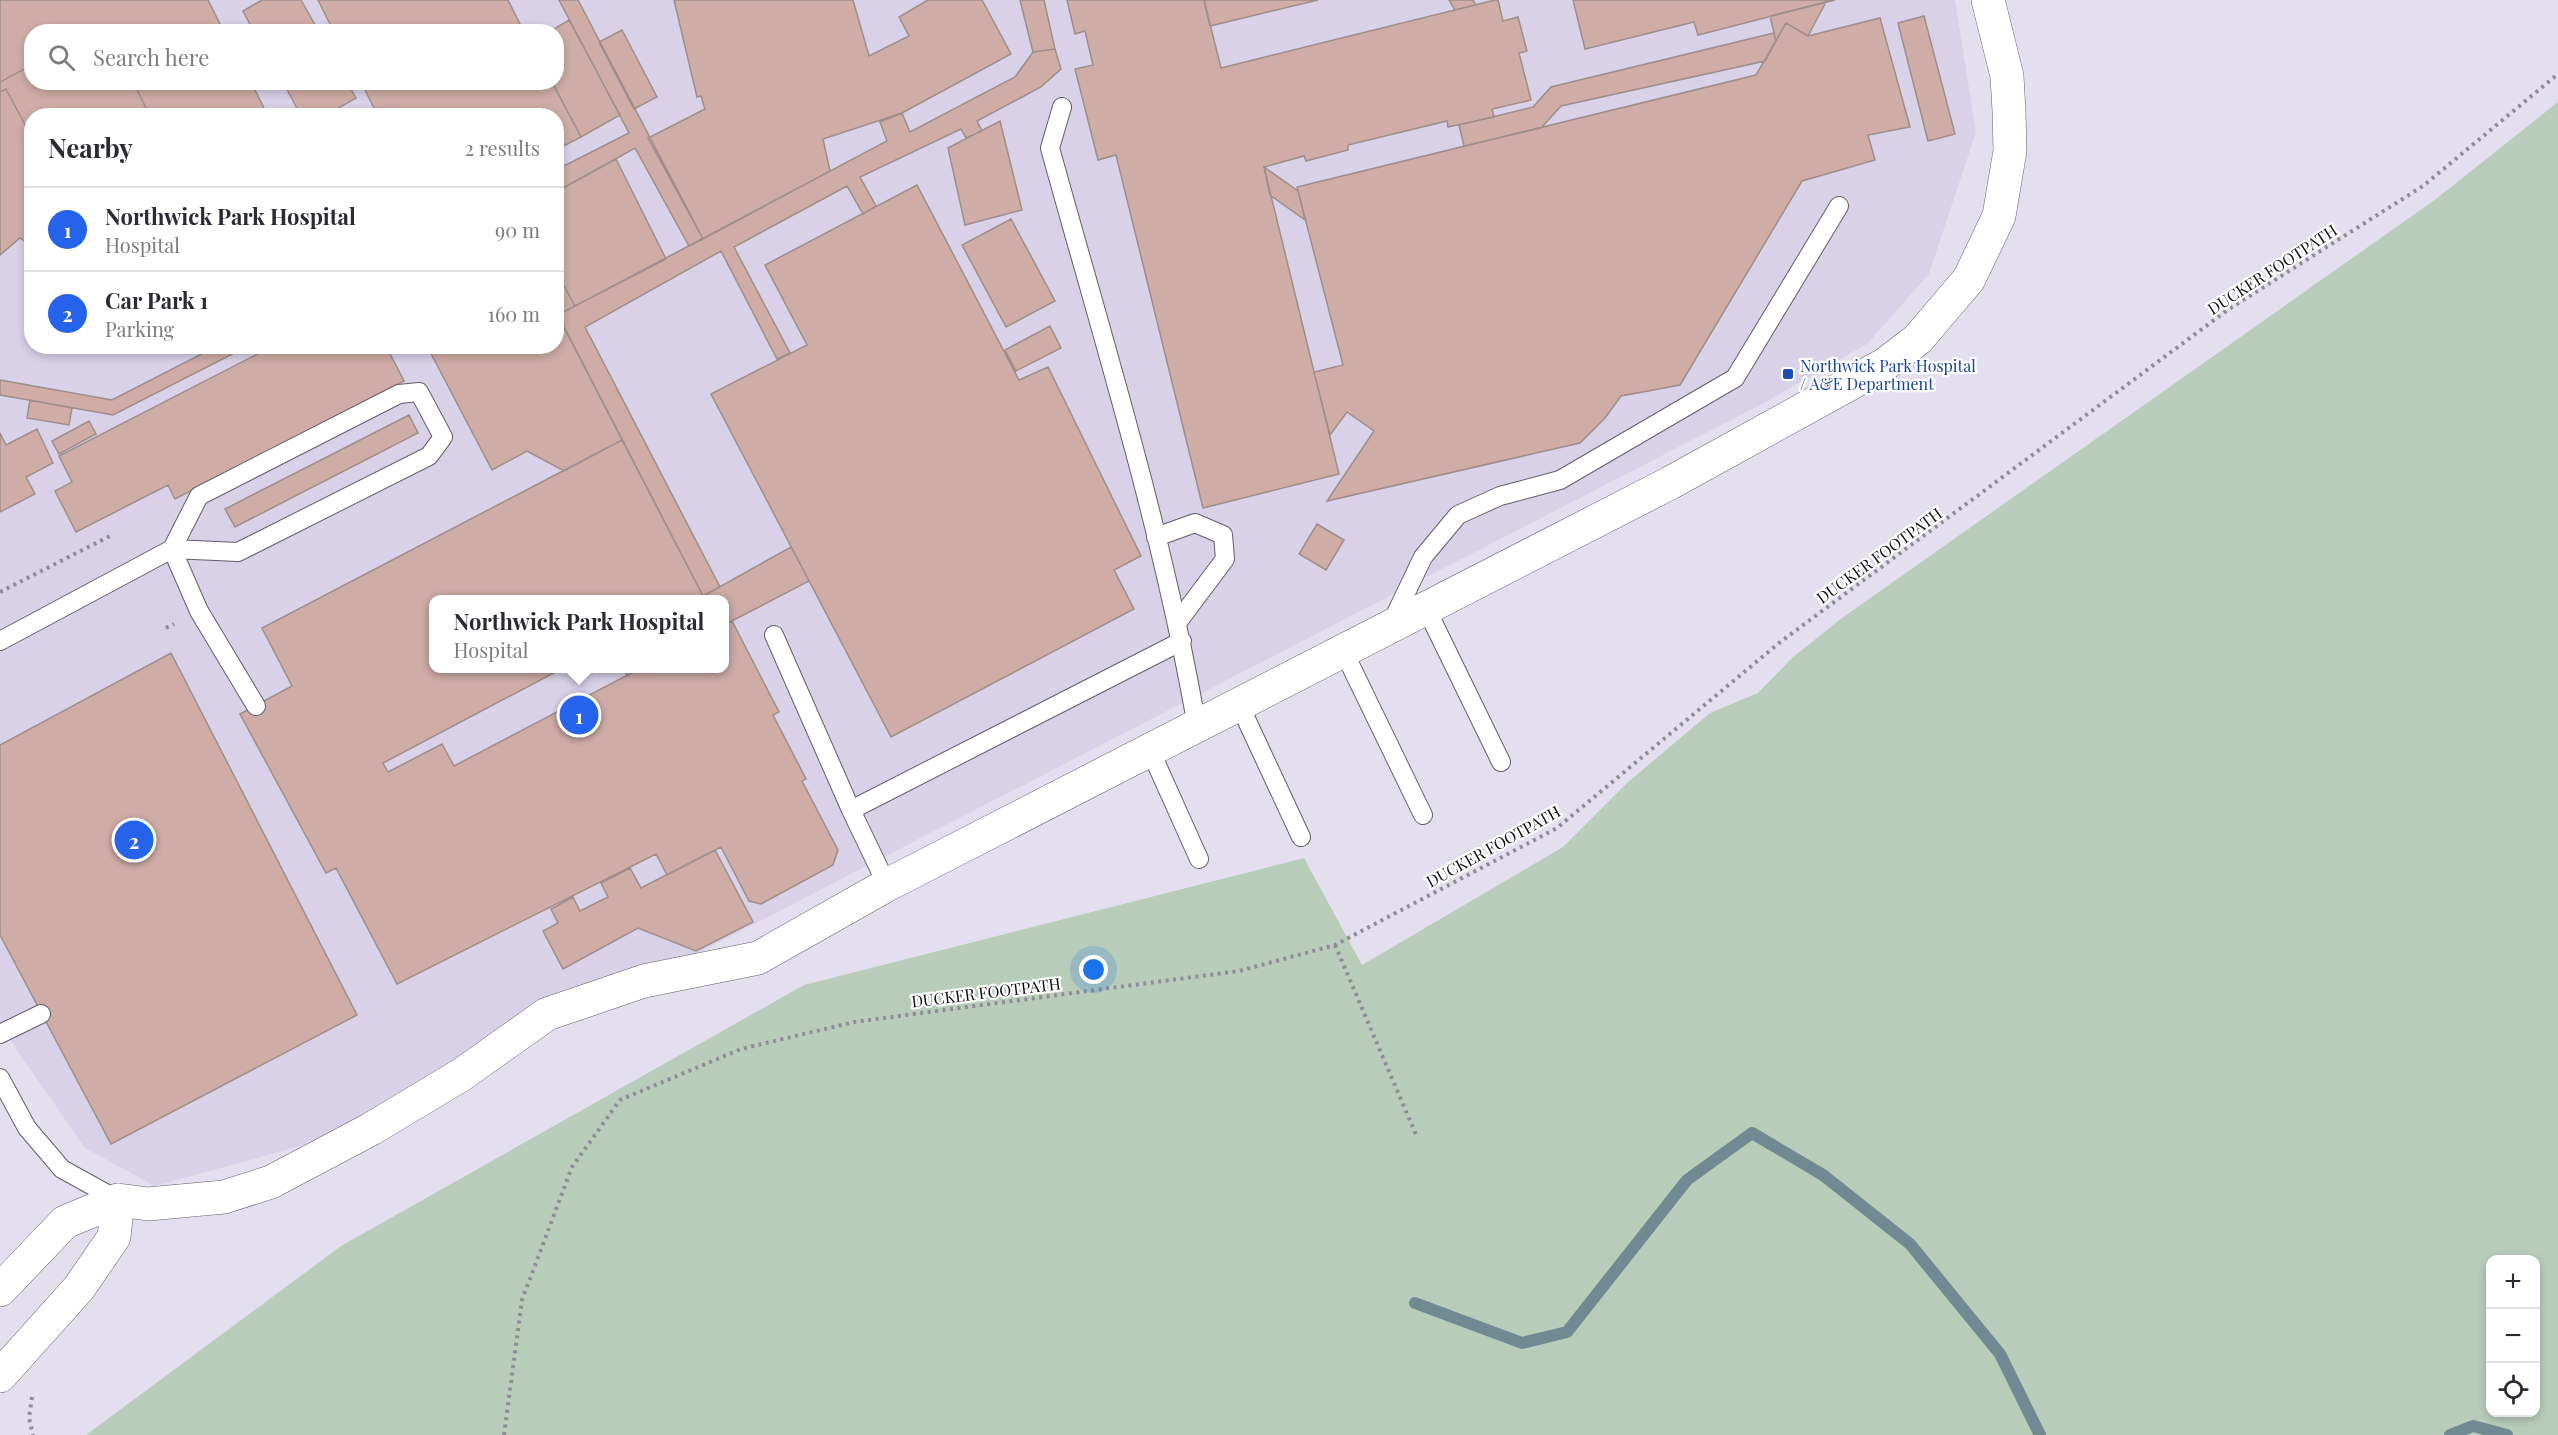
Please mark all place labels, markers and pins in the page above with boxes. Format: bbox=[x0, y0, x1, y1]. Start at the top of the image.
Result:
place label: Northwick Park Hospital / A&E Department bbox=[1800, 355, 1976, 394]
marker: Northwick Park Hospital / A&E Department bbox=[1781, 367, 1795, 381]
pin: 1 bbox=[560, 692, 598, 738]
pin: 2 bbox=[114, 818, 154, 862]

